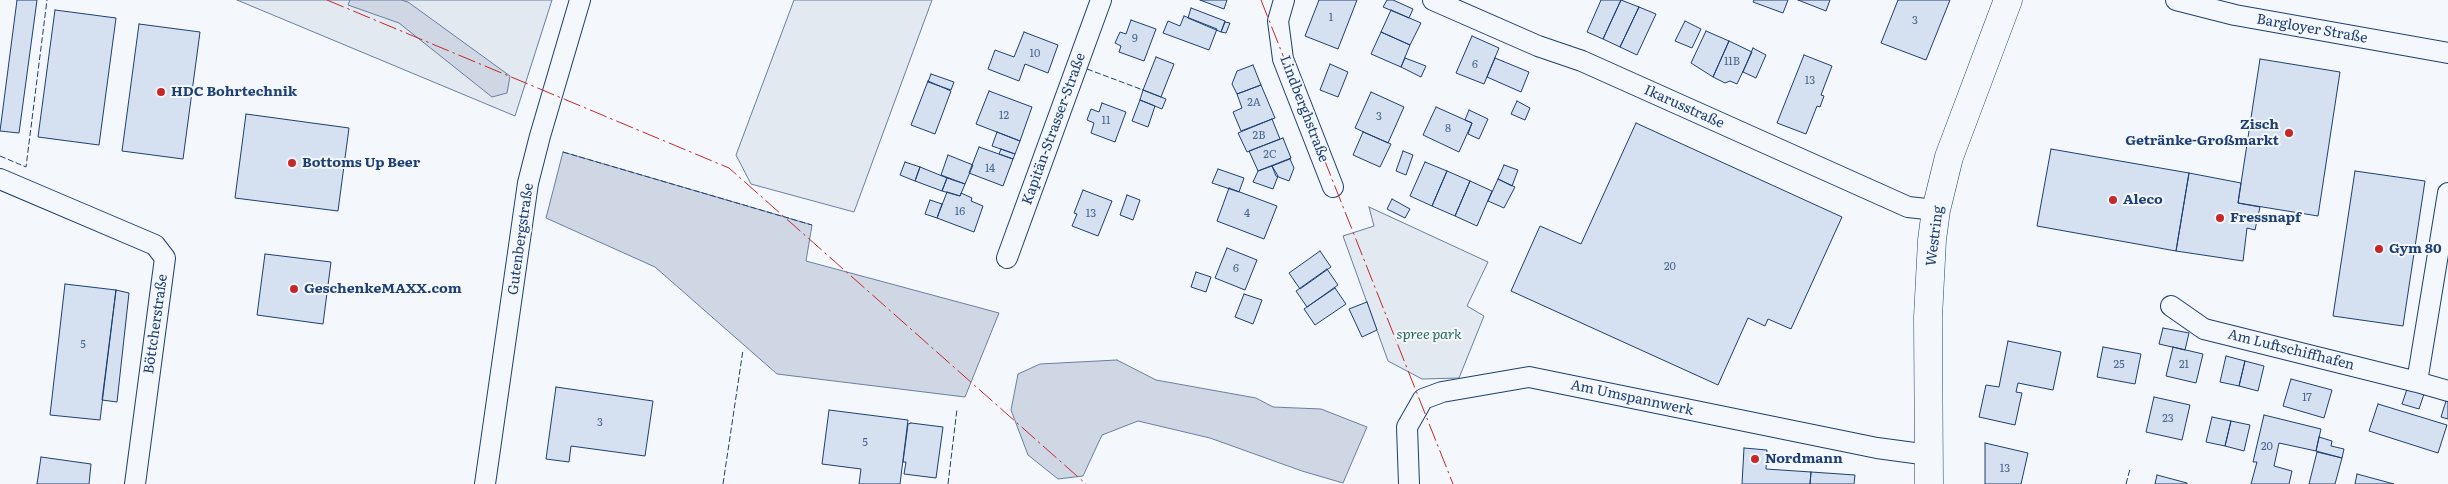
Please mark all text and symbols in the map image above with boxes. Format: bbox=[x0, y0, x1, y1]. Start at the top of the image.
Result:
house number: 1 bbox=[1329, 11, 1333, 25]
street label: Bargloyer Straße bbox=[2255, 11, 2369, 47]
house number: 3 bbox=[1912, 14, 1918, 28]
house number: 9 bbox=[1132, 32, 1138, 46]
house number: 10 bbox=[1030, 47, 1040, 61]
street label: Kapitän-Strasser-Straße bbox=[1019, 51, 1089, 207]
street label: Lindberghstraße bbox=[1276, 53, 1332, 165]
house number: 11B bbox=[1724, 55, 1740, 69]
house number: 6 bbox=[1472, 58, 1478, 72]
house number: 13 bbox=[1805, 74, 1815, 88]
street label: Ikarusstraße bbox=[1641, 82, 1727, 132]
place label: HDC Bohrtechnik bbox=[171, 84, 297, 100]
marker: HDC Bohrtechnik bbox=[155, 86, 167, 98]
house number: 2A bbox=[1247, 96, 1261, 110]
house number: 12 bbox=[999, 109, 1009, 123]
house number: 3 bbox=[1376, 110, 1382, 124]
house number: 11 bbox=[1102, 114, 1110, 128]
place label: Zisch Getränke-Großmarkt bbox=[2125, 117, 2279, 150]
house number: 8 bbox=[1445, 122, 1451, 136]
marker: Zisch Getränke-Großmarkt bbox=[2283, 127, 2295, 139]
house number: 2B bbox=[1253, 129, 1265, 143]
house number: 2C bbox=[1263, 148, 1277, 162]
place label: Bottoms Up Beer bbox=[302, 155, 420, 171]
marker: Bottoms Up Beer bbox=[286, 157, 298, 169]
house number: 14 bbox=[985, 162, 995, 176]
street label: Gutenbergstraße bbox=[505, 182, 537, 296]
place label: Aleco bbox=[2123, 192, 2163, 208]
marker: Aleco bbox=[2107, 194, 2119, 206]
house number: 16 bbox=[955, 205, 965, 219]
street label: Westring bbox=[1923, 205, 1947, 267]
house number: 13 bbox=[1086, 207, 1096, 221]
house number: 4 bbox=[1244, 207, 1250, 221]
place label: Fressnapf bbox=[2230, 210, 2301, 226]
marker: Fressnapf bbox=[2214, 212, 2226, 224]
place label: Gym 80 bbox=[2389, 241, 2442, 257]
marker: Gym 80 bbox=[2373, 243, 2385, 255]
house number: 20 bbox=[1664, 260, 1676, 274]
house number: 6 bbox=[1233, 262, 1239, 276]
street label: Böttcherstraße bbox=[141, 273, 171, 375]
place label: GeschenkeMAXX.com bbox=[304, 281, 462, 297]
marker: GeschenkeMAXX.com bbox=[288, 283, 300, 295]
street label: Am Luftschiffhafen bbox=[2226, 326, 2356, 374]
park label: spree park bbox=[1396, 327, 1462, 343]
house number: 5 bbox=[80, 338, 86, 352]
house number: 25 bbox=[2113, 358, 2125, 372]
house number: 21 bbox=[2179, 358, 2189, 372]
street label: Am Umspannwerk bbox=[1569, 377, 1695, 419]
house number: 17 bbox=[2302, 391, 2312, 405]
house number: 23 bbox=[2162, 412, 2174, 426]
house number: 3 bbox=[597, 416, 603, 430]
house number: 5 bbox=[862, 436, 868, 450]
house number: 20 bbox=[2261, 440, 2273, 454]
place label: Nordmann bbox=[1765, 451, 1843, 467]
marker: Nordmann bbox=[1749, 453, 1761, 465]
house number: 13 bbox=[2000, 462, 2010, 476]

